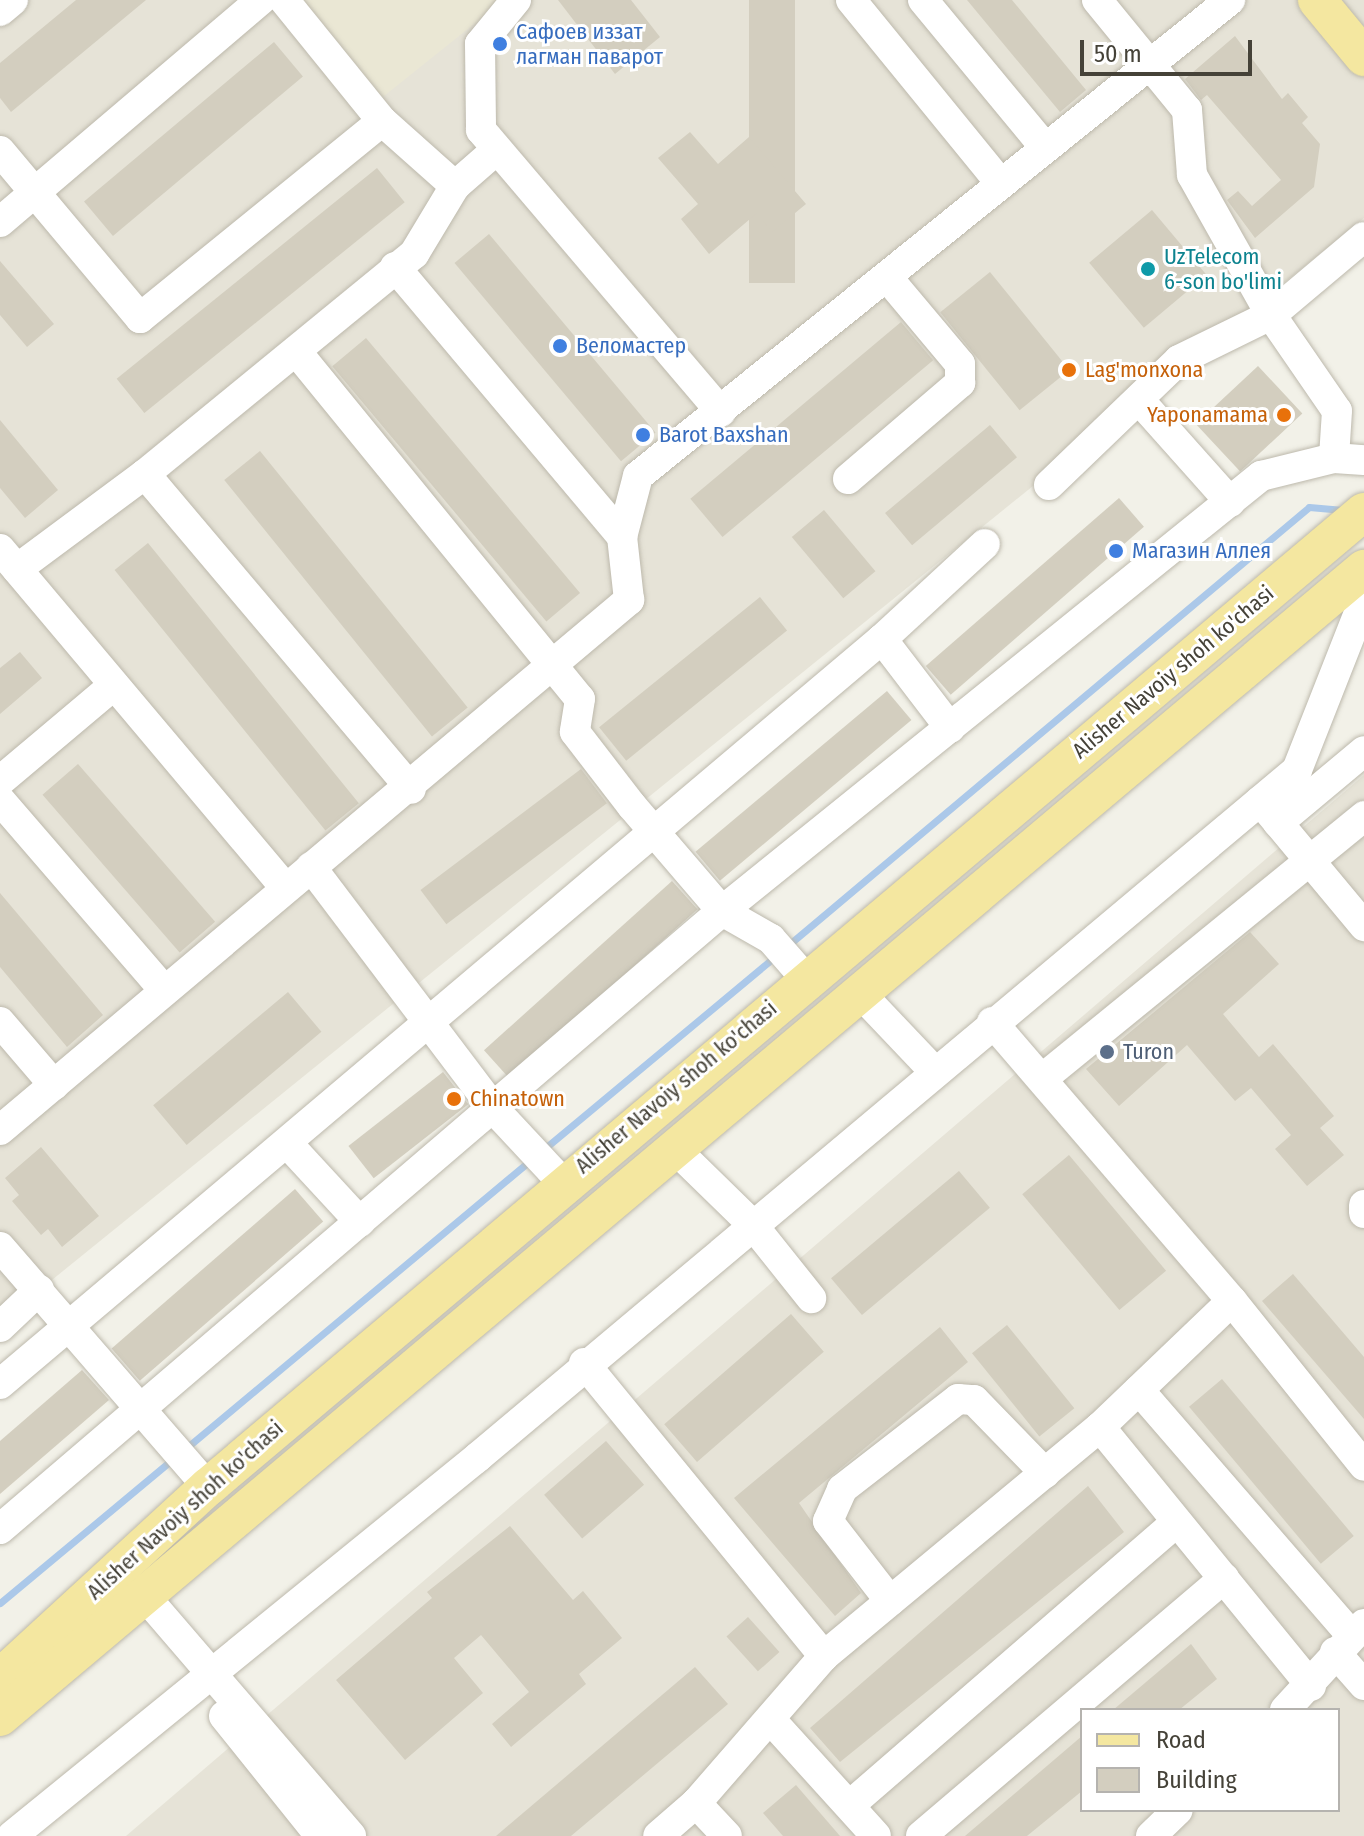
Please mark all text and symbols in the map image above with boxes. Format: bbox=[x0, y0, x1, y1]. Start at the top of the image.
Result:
place label: Сафоев иззат лагман паварот bbox=[516, 18, 663, 70]
scale bar bbox=[1084, 24, 1256, 74]
marker: Сафоев иззат лагман паварот bbox=[491, 35, 509, 53]
text: 50 m bbox=[1094, 40, 1142, 68]
place label: UzTelecom 6-son bo'limi bbox=[1164, 243, 1282, 294]
marker: UzTelecom 6-son bo'limi bbox=[1139, 260, 1157, 278]
place label: Веломастер bbox=[576, 333, 686, 359]
marker: Веломастер bbox=[551, 337, 569, 355]
place label: Lag'monxona bbox=[1085, 357, 1203, 383]
marker: Lag'monxona bbox=[1060, 361, 1078, 379]
place label: Yaponamama bbox=[1147, 402, 1268, 428]
marker: Yaponamama bbox=[1275, 406, 1293, 424]
place label: Barot Baxshan bbox=[659, 422, 789, 448]
marker: Barot Baxshan bbox=[634, 426, 652, 444]
place label: Магазин Аллея bbox=[1132, 538, 1271, 564]
marker: Магазин Аллея bbox=[1107, 542, 1125, 560]
street label: Alisher Navoiy shoh ko'chasi bbox=[1067, 580, 1279, 764]
street label: Alisher Navoiy shoh ko'chasi bbox=[570, 995, 782, 1179]
place label: Turon bbox=[1123, 1039, 1174, 1065]
marker: Turon bbox=[1098, 1043, 1116, 1061]
place label: Chinatown bbox=[470, 1086, 565, 1112]
marker: Chinatown bbox=[445, 1090, 463, 1108]
street label: Alisher Navoiy shoh ko'chasi bbox=[82, 1415, 288, 1605]
legend bbox=[1080, 1708, 1340, 1812]
text: Road bbox=[1156, 1726, 1206, 1754]
text: Building bbox=[1156, 1766, 1237, 1794]

